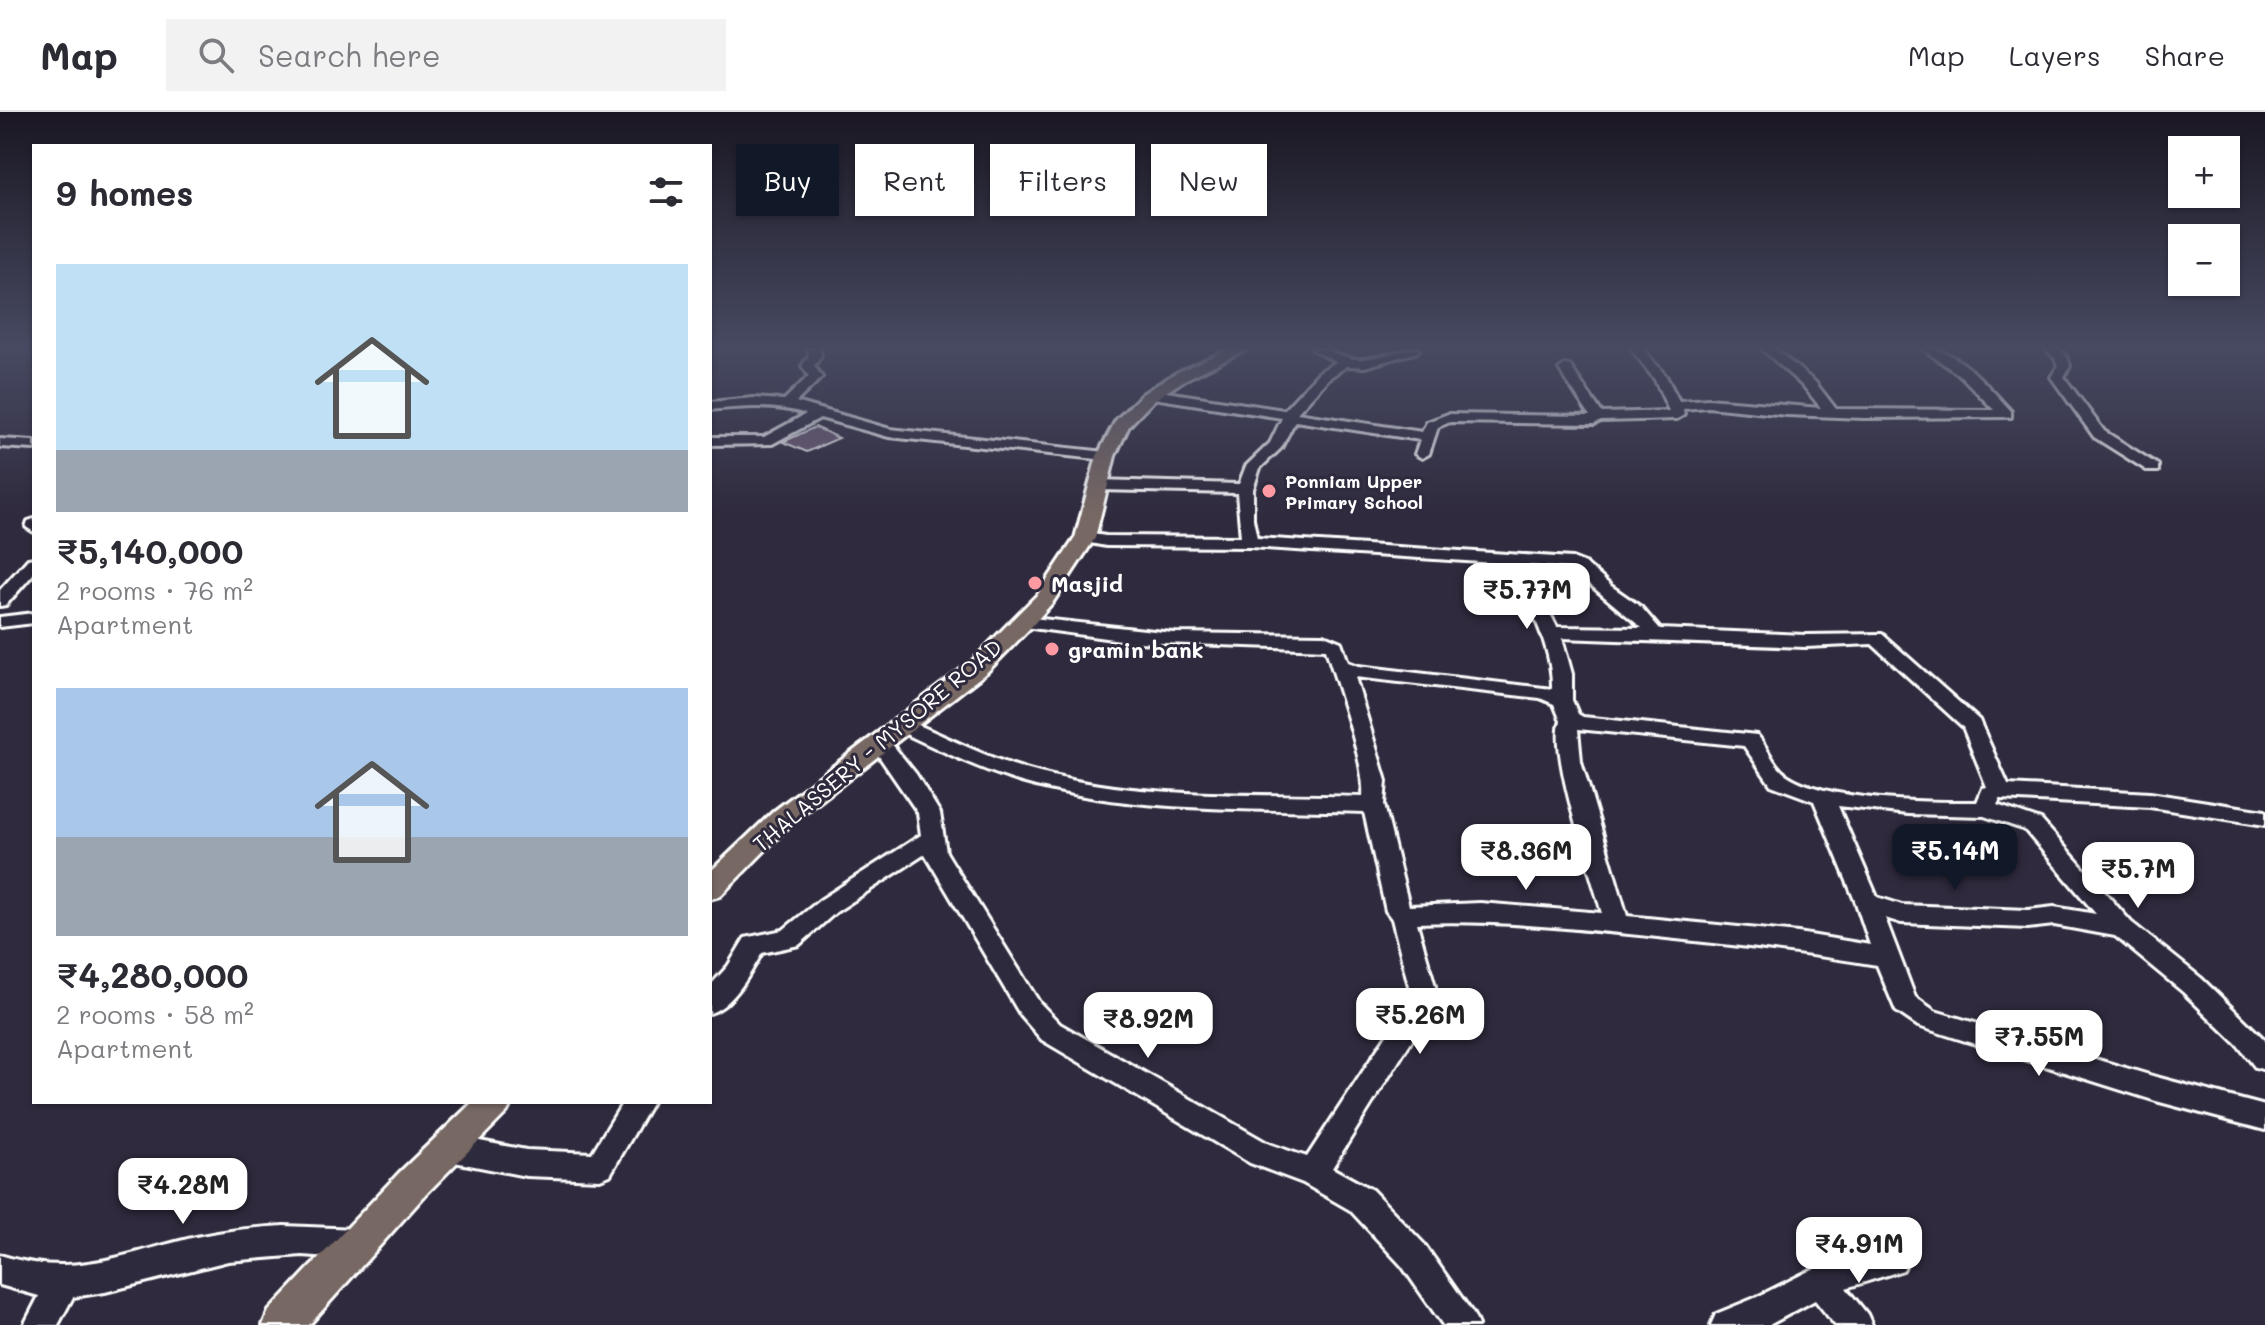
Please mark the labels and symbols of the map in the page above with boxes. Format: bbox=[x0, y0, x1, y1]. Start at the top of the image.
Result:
place label: Ponniam Upper Primary School bbox=[1285, 469, 1423, 514]
marker: Ponniam Upper Primary School bbox=[1260, 482, 1278, 500]
pin: ₹5.77M bbox=[1462, 563, 1592, 631]
place label: Masjid bbox=[1051, 569, 1123, 598]
marker: Masjid bbox=[1026, 574, 1044, 592]
street label: THALASSERY - MYSORE ROAD bbox=[746, 632, 1008, 858]
place label: gramin bank bbox=[1068, 635, 1204, 664]
marker: gramin bank bbox=[1043, 640, 1061, 658]
pin: ₹8.36M bbox=[1461, 824, 1591, 892]
pin: ₹5.14M bbox=[1890, 824, 2020, 892]
pin: ₹5.7M bbox=[2082, 842, 2194, 910]
pin: ₹5.26M bbox=[1355, 988, 1485, 1056]
pin: ₹8.92M bbox=[1083, 992, 1213, 1060]
pin: ₹7.55M bbox=[1974, 1010, 2104, 1078]
pin: ₹4.28M bbox=[118, 1158, 248, 1226]
pin: ₹4.91M bbox=[1794, 1217, 1924, 1285]

